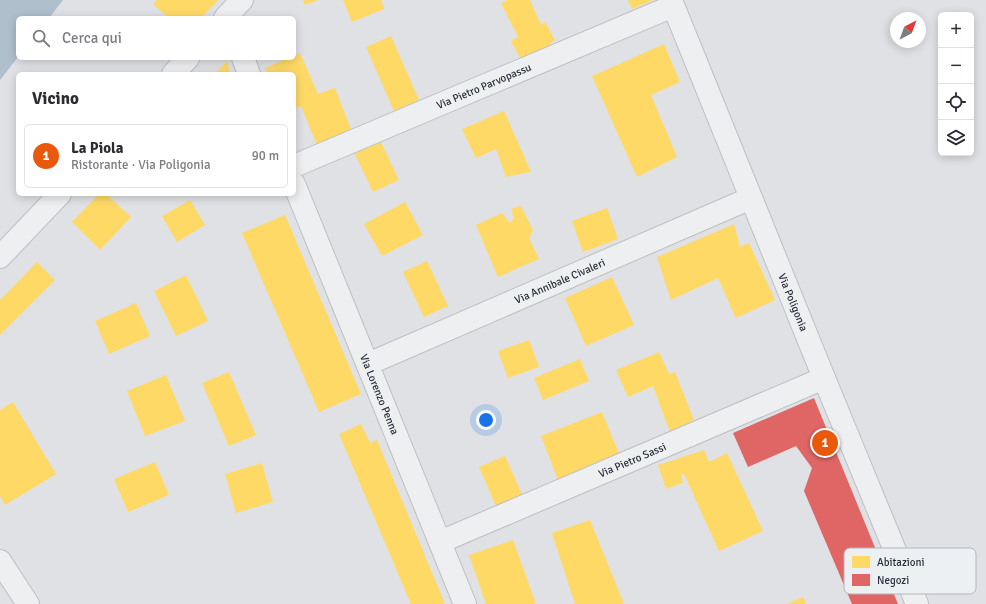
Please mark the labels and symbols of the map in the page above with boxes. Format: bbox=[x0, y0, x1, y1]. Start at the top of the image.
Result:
north arrow bbox=[890, 12, 926, 48]
street label: Via Pietro Parvopassu bbox=[435, 61, 533, 112]
street label: Via Annibale Civaleri bbox=[513, 256, 607, 307]
street label: Via Poligonia bbox=[775, 272, 811, 334]
street label: Via Lorenzo Penna bbox=[357, 352, 402, 437]
your location bbox=[476, 410, 496, 430]
pin: 1 bbox=[812, 428, 838, 458]
street label: Via Pietro Sassi bbox=[597, 440, 668, 481]
legend bbox=[844, 548, 976, 594]
text: Abitazioni bbox=[877, 556, 924, 569]
text: Negozi bbox=[877, 574, 909, 587]

